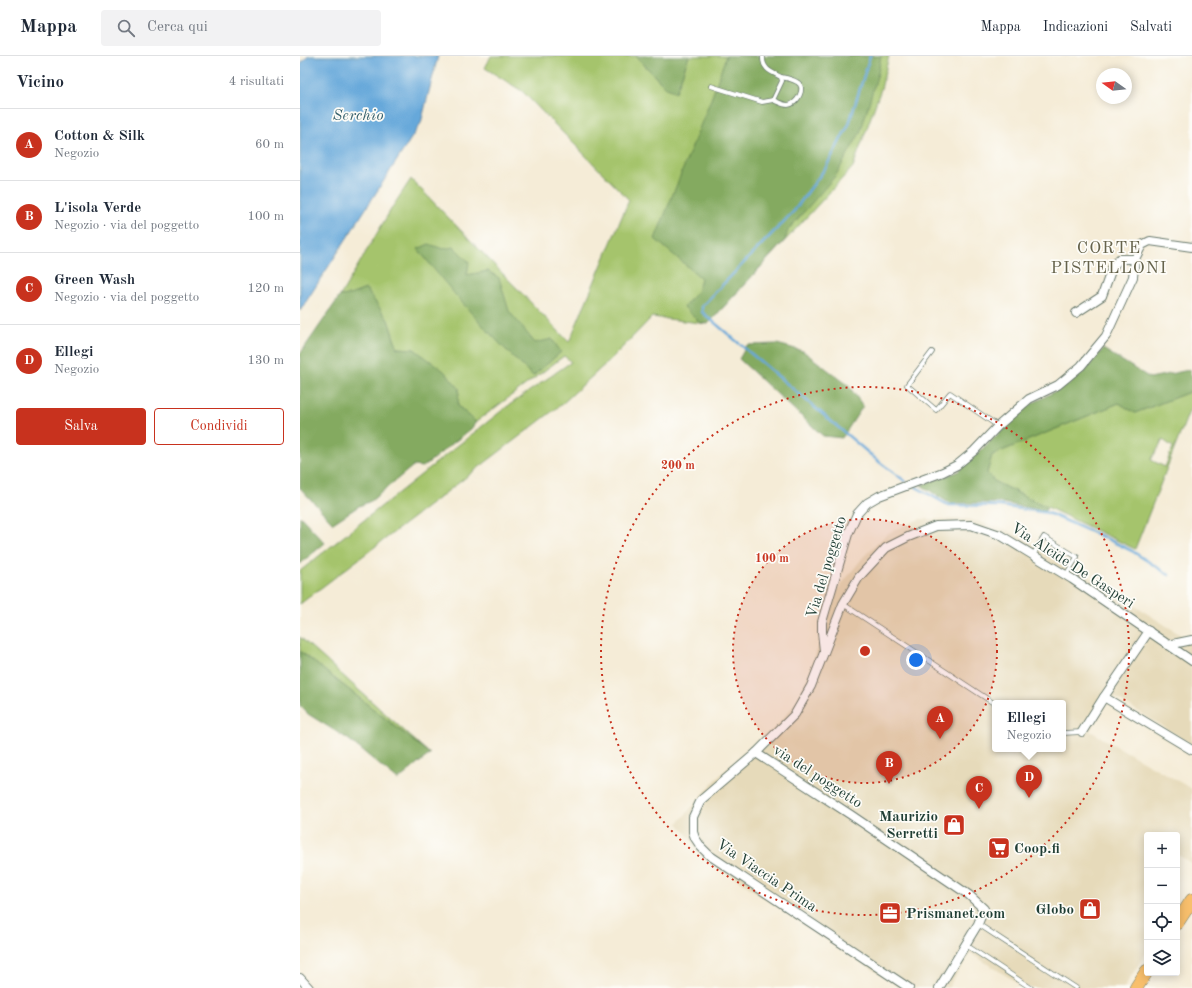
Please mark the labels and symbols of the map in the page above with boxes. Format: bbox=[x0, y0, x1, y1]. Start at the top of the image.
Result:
north arrow bbox=[1096, 68, 1132, 104]
water label: Serchio bbox=[332, 108, 384, 124]
district label: CORTE PISTELLONI bbox=[1050, 240, 1168, 277]
text: 200 m bbox=[661, 460, 695, 472]
street label: Via del poggetto bbox=[805, 515, 850, 620]
street label: Via Alcide De Gasperi bbox=[1008, 521, 1137, 612]
text: 100 m bbox=[755, 553, 789, 565]
centre of rings bbox=[858, 644, 872, 658]
your location bbox=[906, 650, 926, 670]
pin: A bbox=[927, 706, 953, 739]
street label: via del poggetto bbox=[770, 743, 864, 812]
pin: B bbox=[876, 751, 902, 784]
pin: D bbox=[1016, 765, 1042, 798]
pin: C bbox=[966, 776, 992, 809]
place label: Maurizio Serretti bbox=[879, 810, 938, 842]
shop icon: Maurizio Serretti bbox=[941, 812, 967, 838]
supermarket icon: Coop.fi bbox=[986, 835, 1012, 861]
street label: Via Viaccia Prima bbox=[713, 837, 820, 916]
place label: Coop.fi bbox=[1014, 842, 1060, 857]
shop icon: Globo bbox=[1077, 896, 1103, 922]
office icon: Prismanet.com bbox=[877, 900, 903, 926]
place label: Globo bbox=[1036, 903, 1074, 918]
place label: Prismanet.com bbox=[906, 907, 1005, 922]

